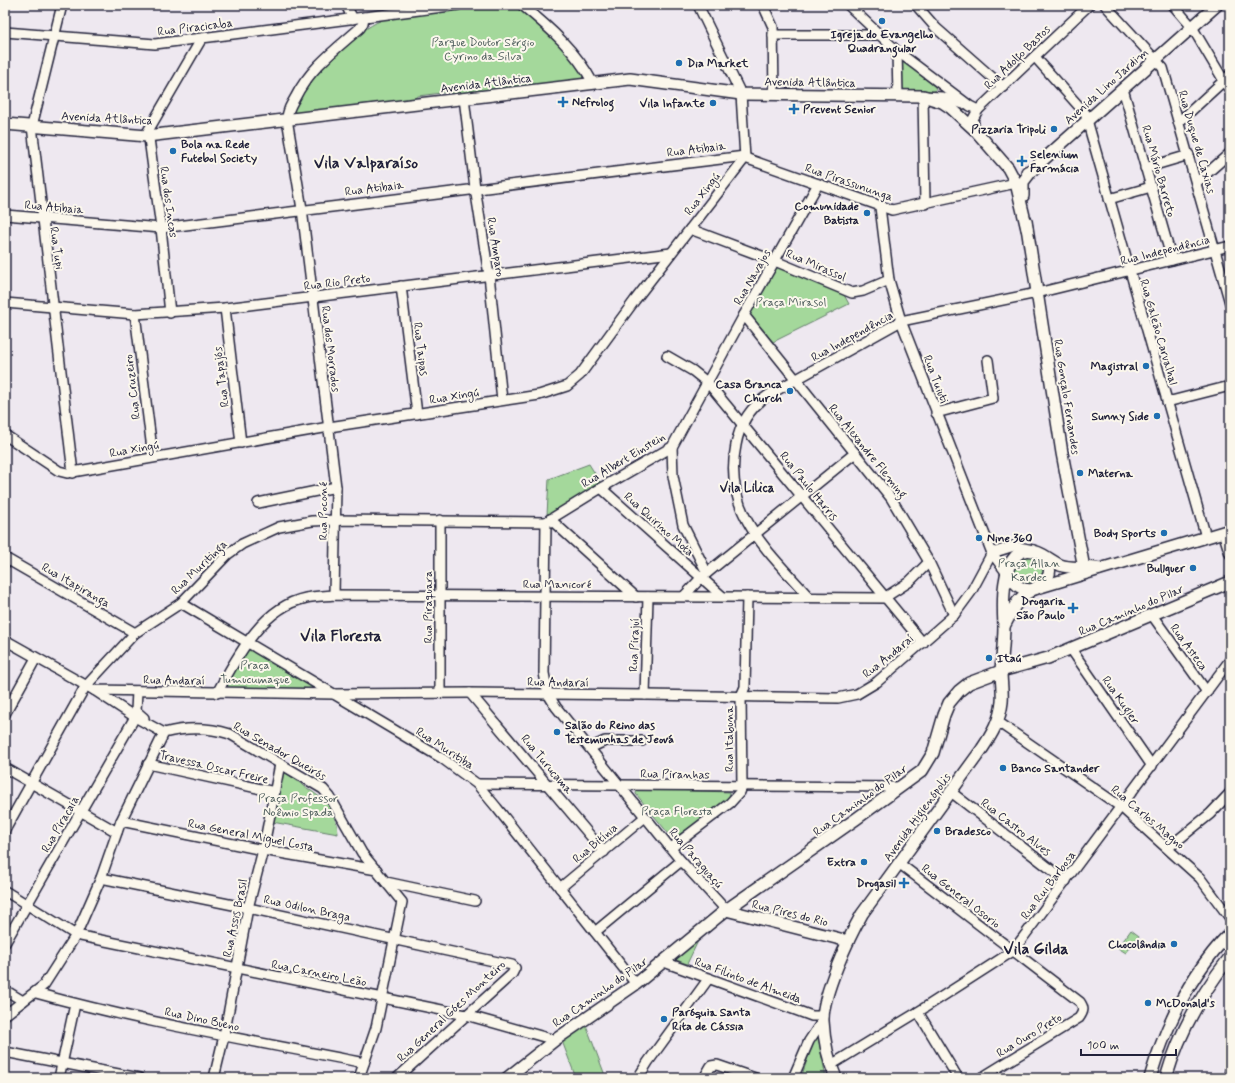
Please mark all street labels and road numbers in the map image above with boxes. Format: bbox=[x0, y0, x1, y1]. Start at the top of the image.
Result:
street label: Rua Piracicaba bbox=[157, 15, 234, 41]
street label: Rua Adolfo Bastos bbox=[981, 21, 1056, 94]
street label: Avenida Lino Jardim bbox=[1061, 45, 1152, 129]
street label: Avenida Atlântica bbox=[440, 70, 533, 98]
street label: Avenida Atlântica bbox=[764, 74, 856, 92]
street label: Rua Duque de Caxias bbox=[1174, 89, 1219, 196]
street label: Avenida Atlântica bbox=[61, 109, 153, 129]
street label: Rua Mário Barreto bbox=[1137, 124, 1179, 219]
street label: Rua Atibaia bbox=[666, 138, 727, 162]
street label: Rua Pirassununga bbox=[803, 160, 895, 205]
street label: Rua dos Incas bbox=[155, 166, 181, 239]
street label: Rua Xingú bbox=[681, 170, 725, 219]
street label: Rua Atibaia bbox=[344, 177, 405, 201]
street label: Rua Atibaia bbox=[24, 197, 85, 219]
street label: Rua Amparo bbox=[482, 216, 508, 278]
street label: Rua Tupi bbox=[45, 226, 67, 271]
street label: Rua Independência bbox=[1119, 232, 1212, 270]
street label: Rua Navajos bbox=[730, 246, 776, 308]
street label: Rua Mirassol bbox=[783, 246, 848, 286]
street label: Rua Rio Preto bbox=[303, 271, 372, 295]
street label: Rua Galeão Carvalhal bbox=[1135, 277, 1181, 387]
street label: Rua dos Morrados bbox=[317, 305, 343, 394]
street label: Rua Independência bbox=[809, 308, 897, 366]
street label: Rua Taipas bbox=[409, 321, 431, 377]
street label: Rua Gonçalo Fernandes bbox=[1049, 338, 1083, 457]
street label: Rua Tapajós bbox=[210, 345, 234, 408]
street label: Rua Cruzeiro bbox=[121, 353, 145, 420]
street label: Rua Tuiuti bbox=[919, 353, 952, 406]
street label: Rua Xingú bbox=[428, 385, 481, 409]
street label: Rua Alexandre Fleming bbox=[823, 401, 910, 503]
street label: Rua Albert Einstein bbox=[579, 429, 668, 492]
street label: Rua Xingú bbox=[108, 438, 161, 462]
street label: Rua Paulo Harris bbox=[775, 449, 841, 525]
street label: Rua Poconé bbox=[316, 481, 332, 540]
street label: Rua Quirino Mota bbox=[620, 489, 697, 560]
street label: Rua Muritinga bbox=[168, 537, 232, 599]
street label: Rua Itapiranga bbox=[38, 560, 113, 613]
street label: Rua Piraquara bbox=[421, 571, 437, 643]
street label: Rua Manicoré bbox=[523, 577, 592, 593]
street label: Rua Caminho do Pilar bbox=[1076, 582, 1186, 640]
street label: Rua Pirajuí bbox=[626, 618, 644, 672]
street label: Rua Asteca bbox=[1166, 621, 1211, 674]
street label: Rua Andaraí bbox=[860, 631, 918, 682]
street label: Rua Andaraí bbox=[143, 672, 205, 690]
street label: Rua Kugler bbox=[1097, 673, 1143, 728]
street label: Rua Andaraí bbox=[527, 674, 589, 692]
street label: Rua Itabuna bbox=[722, 705, 738, 772]
street label: Rua Senador Queirós bbox=[230, 719, 330, 785]
street label: Rua Muritiba bbox=[412, 724, 477, 774]
street label: Rua Turucama bbox=[517, 731, 576, 798]
street label: Travessa Oscar Freire bbox=[158, 748, 270, 788]
street label: Rua Caminho do Pilar bbox=[810, 761, 911, 840]
street label: Rua Piranhas bbox=[640, 766, 710, 784]
street label: Avenida Higienópolis bbox=[880, 770, 956, 865]
street label: Rua Carlos Magno bbox=[1107, 782, 1188, 854]
street label: Rua Piracaia bbox=[38, 793, 84, 856]
street label: Rua Castro Alves bbox=[977, 795, 1054, 860]
street label: Rua General Miguel Costa bbox=[186, 816, 315, 856]
street label: Rua Bitínia bbox=[570, 820, 622, 867]
street label: Rua Paraguaçú bbox=[665, 825, 726, 893]
street label: Rua Rui Barbosa bbox=[1018, 848, 1080, 923]
street label: Rua General Osorio bbox=[918, 861, 1003, 933]
street label: Rua Assis Brasil bbox=[220, 877, 252, 959]
street label: Rua Odilon Braga bbox=[262, 892, 352, 926]
street label: Rua Pires do Rio bbox=[750, 897, 830, 931]
street label: Rua Caminho do Pilar bbox=[550, 954, 651, 1032]
street label: Rua Filinto de Almeida bbox=[692, 954, 803, 1008]
street label: Rua Carneiro Leão bbox=[270, 957, 368, 991]
street label: Rua General Góes Monteiro bbox=[394, 957, 510, 1066]
street label: Rua Dino Bueno bbox=[163, 1004, 241, 1036]
street label: Rua Ouro Preto bbox=[994, 1010, 1065, 1062]

